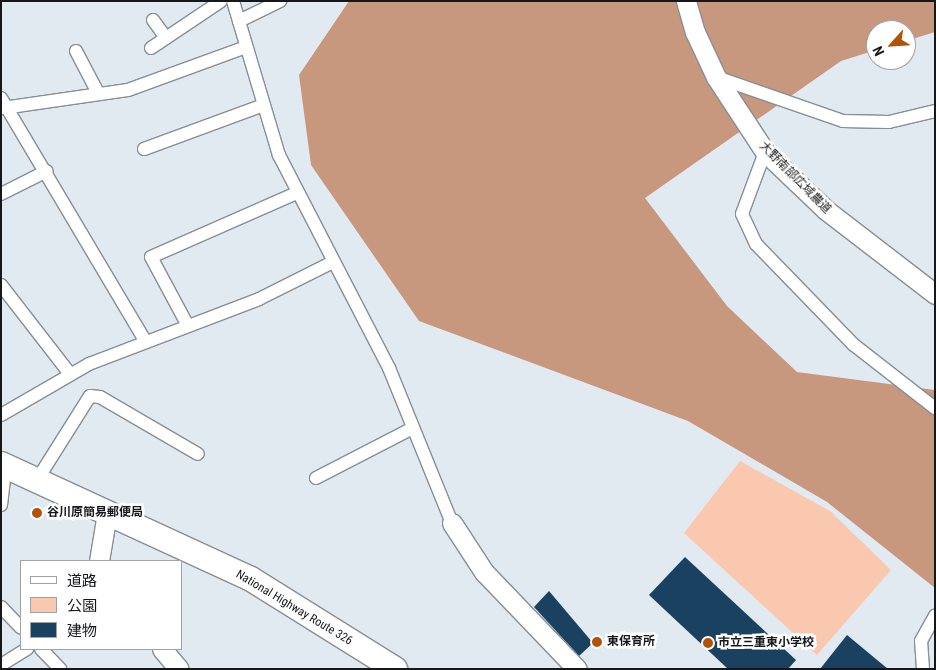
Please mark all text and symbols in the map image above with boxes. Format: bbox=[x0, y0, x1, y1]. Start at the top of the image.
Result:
north arrow bbox=[866, 20, 916, 70]
text: N bbox=[869, 44, 887, 59]
street label: 大野南部広域農道 bbox=[756, 139, 834, 217]
place label: 谷川原簡易郵便局 bbox=[47, 506, 143, 520]
marker: 谷川原簡易郵便局 bbox=[31, 507, 43, 519]
legend bbox=[20, 560, 182, 650]
street label: National Highway Route 326 bbox=[233, 567, 355, 649]
text: 道路 bbox=[67, 572, 97, 590]
text: 公園 bbox=[67, 597, 97, 615]
text: 建物 bbox=[67, 622, 97, 640]
place label: 東保育所 bbox=[607, 635, 655, 649]
marker: 東保育所 bbox=[591, 636, 603, 648]
place label: 市立三重東小学校 bbox=[718, 636, 814, 650]
marker: 市立三重東小学校 bbox=[702, 637, 714, 649]

